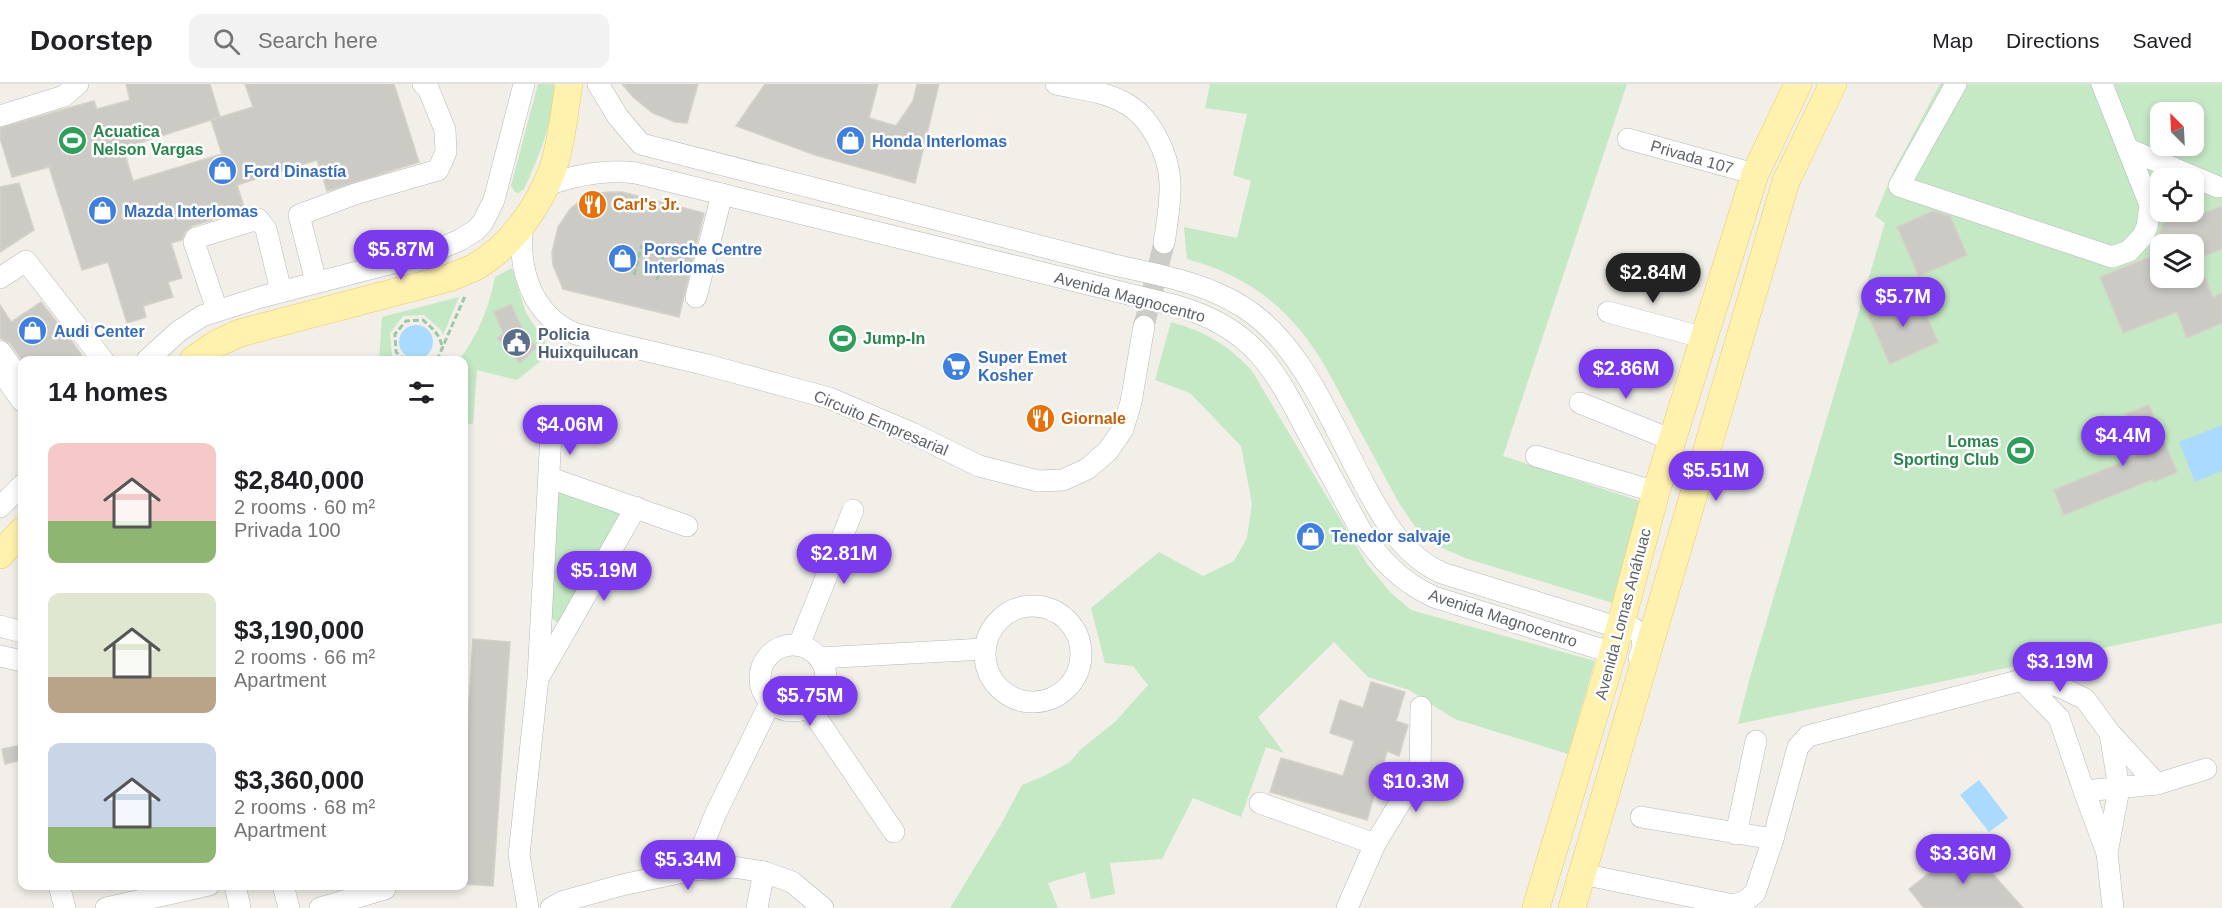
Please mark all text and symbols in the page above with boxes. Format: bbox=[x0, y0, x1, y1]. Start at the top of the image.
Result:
search box bbox=[189, 14, 609, 68]
text: Doorstep bbox=[30, 25, 153, 56]
icon: search bbox=[210, 25, 243, 58]
text: Search here bbox=[258, 28, 378, 53]
text: Map bbox=[1932, 29, 1973, 52]
text: Directions bbox=[2006, 29, 2099, 52]
text: Saved bbox=[2132, 29, 2192, 52]
north arrow bbox=[2150, 102, 2204, 156]
map controls bbox=[2150, 102, 2204, 288]
place label: Acuatica Nelson Vargas bbox=[93, 123, 203, 158]
sports icon: Acuatica Nelson Vargas bbox=[56, 124, 88, 156]
shop icon: Honda Interlomas bbox=[835, 125, 867, 157]
place label: Honda Interlomas bbox=[872, 133, 1007, 150]
street label: Privada 107 bbox=[1649, 137, 1735, 177]
shop icon: Ford Dinastía bbox=[207, 155, 239, 187]
place label: Ford Dinastía bbox=[244, 163, 346, 180]
button: locate bbox=[2150, 168, 2204, 222]
restaurant icon: Carl's Jr. bbox=[576, 188, 608, 220]
shop icon: Mazda Interlomas bbox=[87, 195, 119, 227]
place label: Carl's Jr. bbox=[613, 196, 680, 213]
place label: Mazda Interlomas bbox=[124, 203, 258, 220]
pin: $5.87M bbox=[352, 230, 450, 281]
button: layers bbox=[2150, 234, 2204, 288]
text: $5.87M bbox=[368, 238, 434, 260]
place label: Porsche Centre Interlomas bbox=[644, 241, 762, 276]
shop icon: Porsche Centre Interlomas bbox=[607, 242, 639, 274]
pin: $2.84M bbox=[1604, 253, 1702, 304]
text: $2.84M bbox=[1620, 261, 1686, 283]
street label: Avenida Magnocentro bbox=[1053, 269, 1207, 325]
pin: $5.7M bbox=[1861, 277, 1945, 328]
text: $5.7M bbox=[1875, 285, 1931, 307]
shop icon: Audi Center bbox=[17, 315, 49, 347]
sports icon: Jump-In bbox=[826, 322, 858, 354]
place label: Audi Center bbox=[54, 323, 145, 340]
place label: Policia Huixquilucan bbox=[538, 326, 638, 361]
public building icon: Policia Huixquilucan bbox=[501, 327, 533, 359]
place label: Jump-In bbox=[863, 330, 925, 347]
place label: Super Emet Kosher bbox=[978, 349, 1068, 384]
pin: $2.86M bbox=[1577, 349, 1675, 400]
supermarket icon: Super Emet Kosher bbox=[941, 350, 973, 382]
text: $2.86M bbox=[1593, 357, 1659, 379]
icon: filters bbox=[405, 376, 438, 409]
text: 14 homes bbox=[48, 377, 168, 407]
street label: Circuito Empresarial bbox=[811, 387, 951, 459]
restaurant icon: Giornale bbox=[1024, 402, 1056, 434]
pin: $4.06M bbox=[521, 405, 619, 456]
place label: Giornale bbox=[1061, 410, 1126, 427]
text: $4.06M bbox=[537, 413, 603, 435]
pin: $4.4M bbox=[2081, 416, 2165, 467]
text: $4.4M bbox=[2095, 424, 2151, 446]
place label: Lomas Sporting Club bbox=[1893, 433, 1999, 468]
sports icon: Lomas Sporting Club bbox=[2004, 434, 2036, 466]
pin: $5.51M bbox=[1667, 451, 1765, 502]
text: $5.51M bbox=[1683, 459, 1749, 481]
text: $2,840,000 bbox=[234, 465, 364, 495]
icon: home bbox=[96, 467, 168, 539]
text: 2 rooms · 60 m² bbox=[234, 496, 375, 518]
text: Privada 100 bbox=[234, 519, 341, 541]
shop icon: Tenedor salvaje bbox=[1294, 520, 1326, 552]
street label: Avenida Lomas Anáhuac bbox=[1592, 526, 1654, 702]
place label: Tenedor salvaje bbox=[1331, 528, 1451, 545]
pin: $2.81M bbox=[795, 534, 893, 585]
text: $2.81M bbox=[811, 542, 877, 564]
pin: $5.19M bbox=[555, 551, 653, 602]
text: $5.19M bbox=[571, 559, 637, 581]
street label: Avenida Magnocentro bbox=[1426, 586, 1580, 650]
text: $3,190,000 bbox=[234, 615, 364, 645]
icon: home bbox=[96, 617, 168, 689]
pin: $3.19M bbox=[2011, 642, 2109, 693]
text: 2 rooms · 66 m² bbox=[234, 646, 375, 668]
text: $3.19M bbox=[2027, 650, 2093, 672]
text: Apartment bbox=[234, 669, 326, 691]
pin: $5.75M bbox=[761, 676, 859, 727]
text: $5.75M bbox=[777, 684, 843, 706]
pin: $10.3M bbox=[1367, 762, 1465, 813]
text: $3,360,000 bbox=[234, 765, 364, 795]
icon: home bbox=[96, 767, 168, 839]
text: $10.3M bbox=[1383, 770, 1449, 792]
text: 2 rooms · 68 m² bbox=[234, 796, 375, 818]
text: Apartment bbox=[234, 819, 326, 841]
pin: $3.36M bbox=[1914, 834, 2012, 885]
pin: $5.34M bbox=[639, 840, 737, 891]
text: $3.36M bbox=[1930, 842, 1996, 864]
text: $5.34M bbox=[655, 848, 721, 870]

